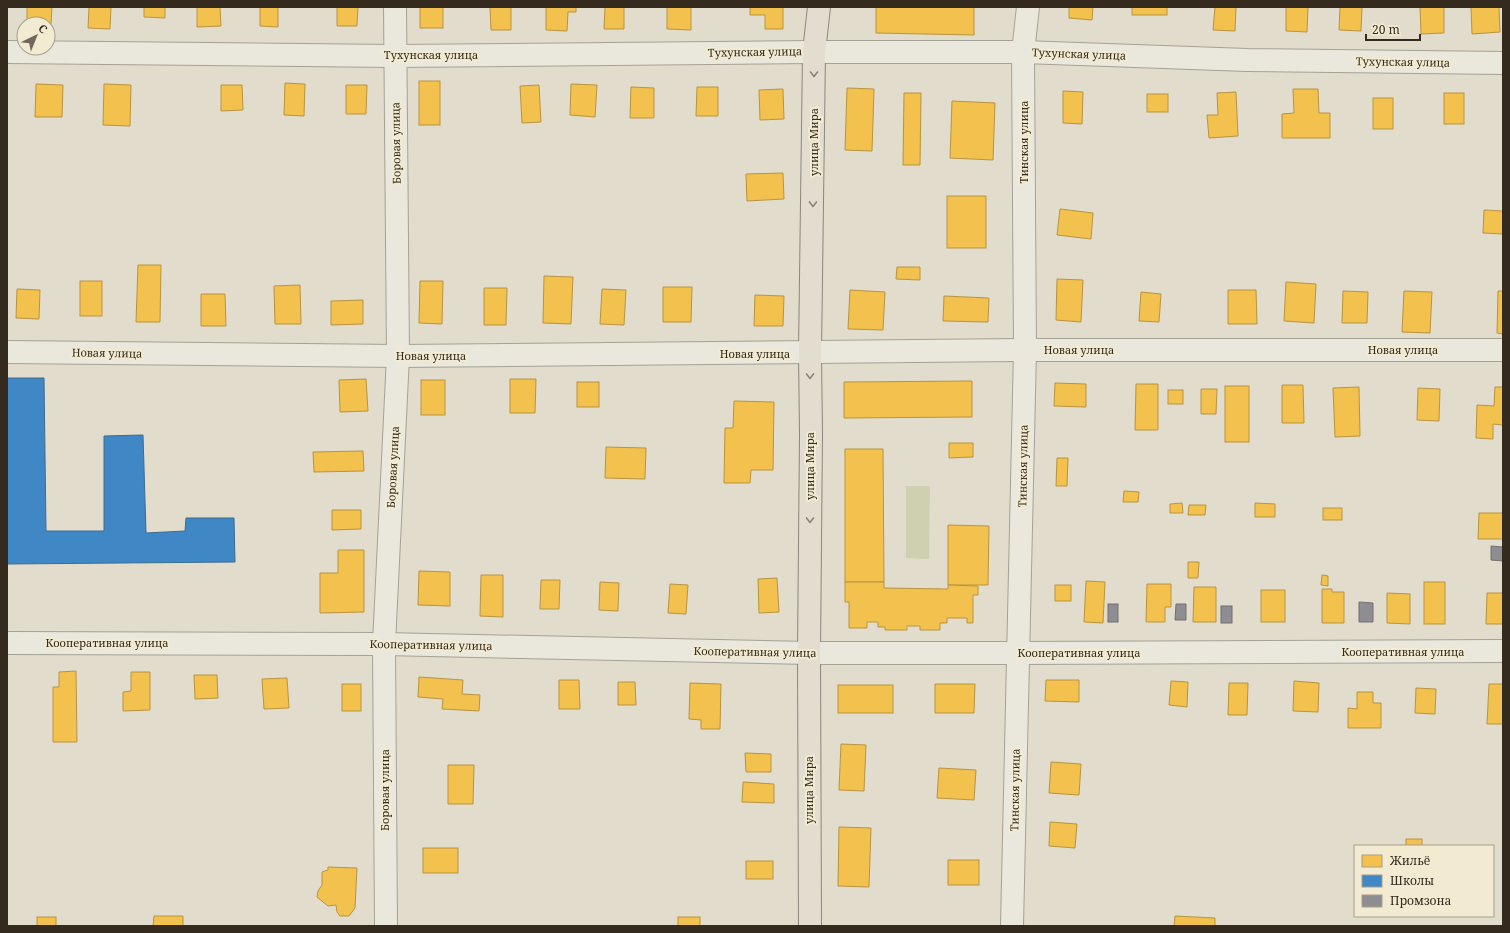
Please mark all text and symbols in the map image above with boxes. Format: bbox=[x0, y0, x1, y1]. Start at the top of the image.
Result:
north arrow bbox=[16, 16, 56, 56]
scale bar bbox=[1366, 16, 1420, 42]
text: С bbox=[35, 20, 51, 36]
text: 20 m bbox=[1372, 21, 1400, 38]
street label: Тухунская улица bbox=[708, 43, 802, 60]
street label: Тухунская улица bbox=[1032, 44, 1126, 63]
street label: Тухунская улица bbox=[384, 47, 478, 62]
street label: Тухунская улица bbox=[1356, 53, 1450, 70]
one-way arrow bbox=[810, 71, 818, 77]
street label: Тинская улица bbox=[1016, 101, 1031, 183]
street label: Боровая улица bbox=[387, 102, 404, 184]
street label: улица Мира bbox=[806, 108, 821, 176]
one-way arrow bbox=[809, 201, 817, 207]
street label: Новая улица bbox=[1044, 342, 1114, 357]
street label: Новая улица bbox=[1368, 342, 1438, 357]
street label: Новая улица bbox=[72, 344, 142, 361]
street label: Новая улица bbox=[720, 346, 790, 361]
street label: Новая улица bbox=[396, 348, 466, 363]
one-way arrow bbox=[806, 373, 814, 379]
street label: Тинская улица bbox=[1014, 424, 1031, 508]
street label: Боровая улица bbox=[383, 426, 402, 508]
street label: улица Мира bbox=[802, 432, 817, 500]
one-way arrow bbox=[806, 517, 814, 523]
street label: Кооперативная улица bbox=[46, 635, 168, 650]
street label: Кооперативная улица bbox=[369, 636, 493, 653]
street label: Кооперативная улица bbox=[693, 643, 817, 660]
street label: Кооперативная улица bbox=[1342, 644, 1464, 659]
street label: Кооперативная улица bbox=[1018, 645, 1140, 660]
street label: Тинская улица bbox=[1006, 748, 1023, 832]
street label: Боровая улица bbox=[377, 749, 392, 831]
street label: улица Мира bbox=[801, 756, 816, 824]
legend bbox=[1354, 845, 1494, 917]
text: Жильё bbox=[1389, 852, 1430, 869]
text: Школы bbox=[1390, 872, 1434, 889]
text: Промзона bbox=[1390, 892, 1452, 909]

